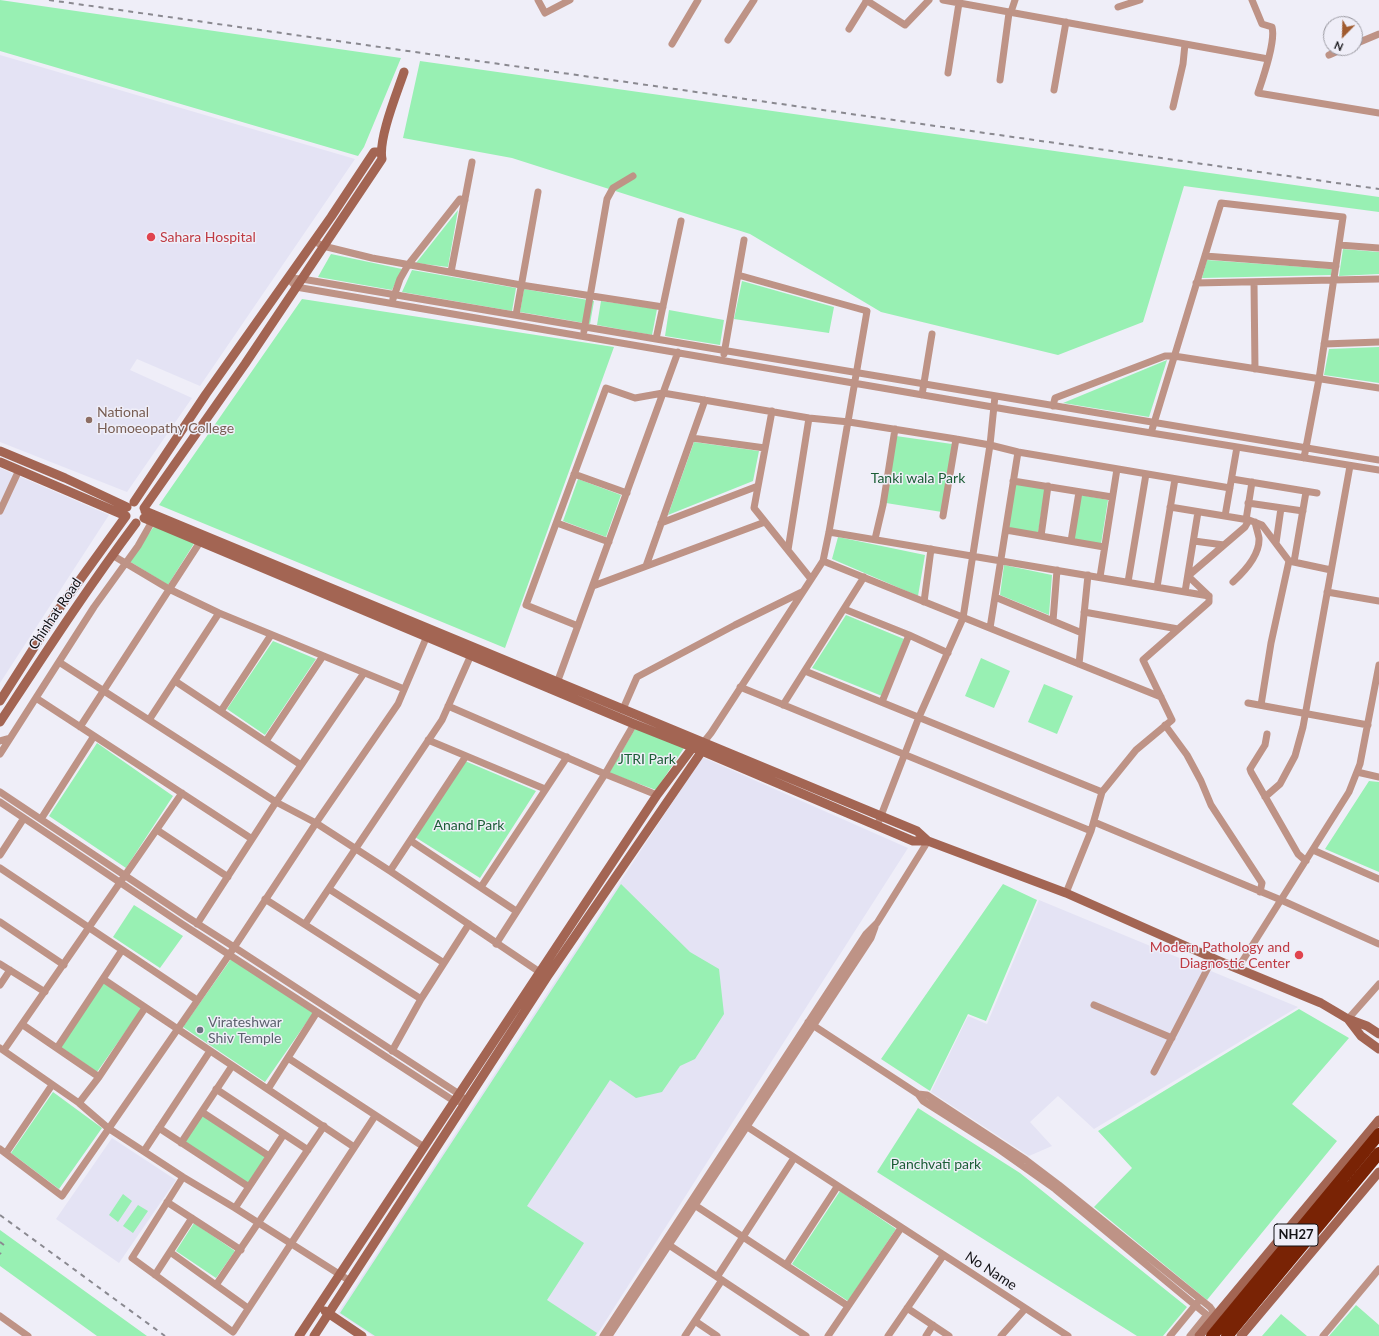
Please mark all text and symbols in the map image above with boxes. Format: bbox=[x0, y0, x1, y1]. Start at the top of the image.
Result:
north arrow bbox=[1323, 16, 1363, 56]
text: N bbox=[1332, 39, 1345, 54]
place label: Sahara Hospital bbox=[160, 229, 256, 245]
marker: Sahara Hospital bbox=[145, 231, 157, 243]
place label: National Homoeopathy College bbox=[97, 404, 234, 436]
marker: National Homoeopathy College bbox=[84, 415, 94, 425]
park label: Tanki wala Park bbox=[871, 470, 965, 486]
street label: Chinhat Road bbox=[25, 575, 85, 653]
park label: JTRI Park bbox=[618, 751, 676, 767]
park label: Anand Park bbox=[434, 817, 504, 833]
place label: Modern Pathology and Diagnostic Center bbox=[1150, 939, 1290, 972]
marker: Modern Pathology and Diagnostic Center bbox=[1293, 949, 1305, 961]
place label: Virateshwar Shiv Temple bbox=[208, 1014, 282, 1046]
marker: Virateshwar Shiv Temple bbox=[195, 1025, 205, 1035]
park label: Panchvati park bbox=[891, 1156, 981, 1172]
road number: NH27 bbox=[1274, 1224, 1318, 1246]
street label: No Name bbox=[962, 1248, 1020, 1294]

